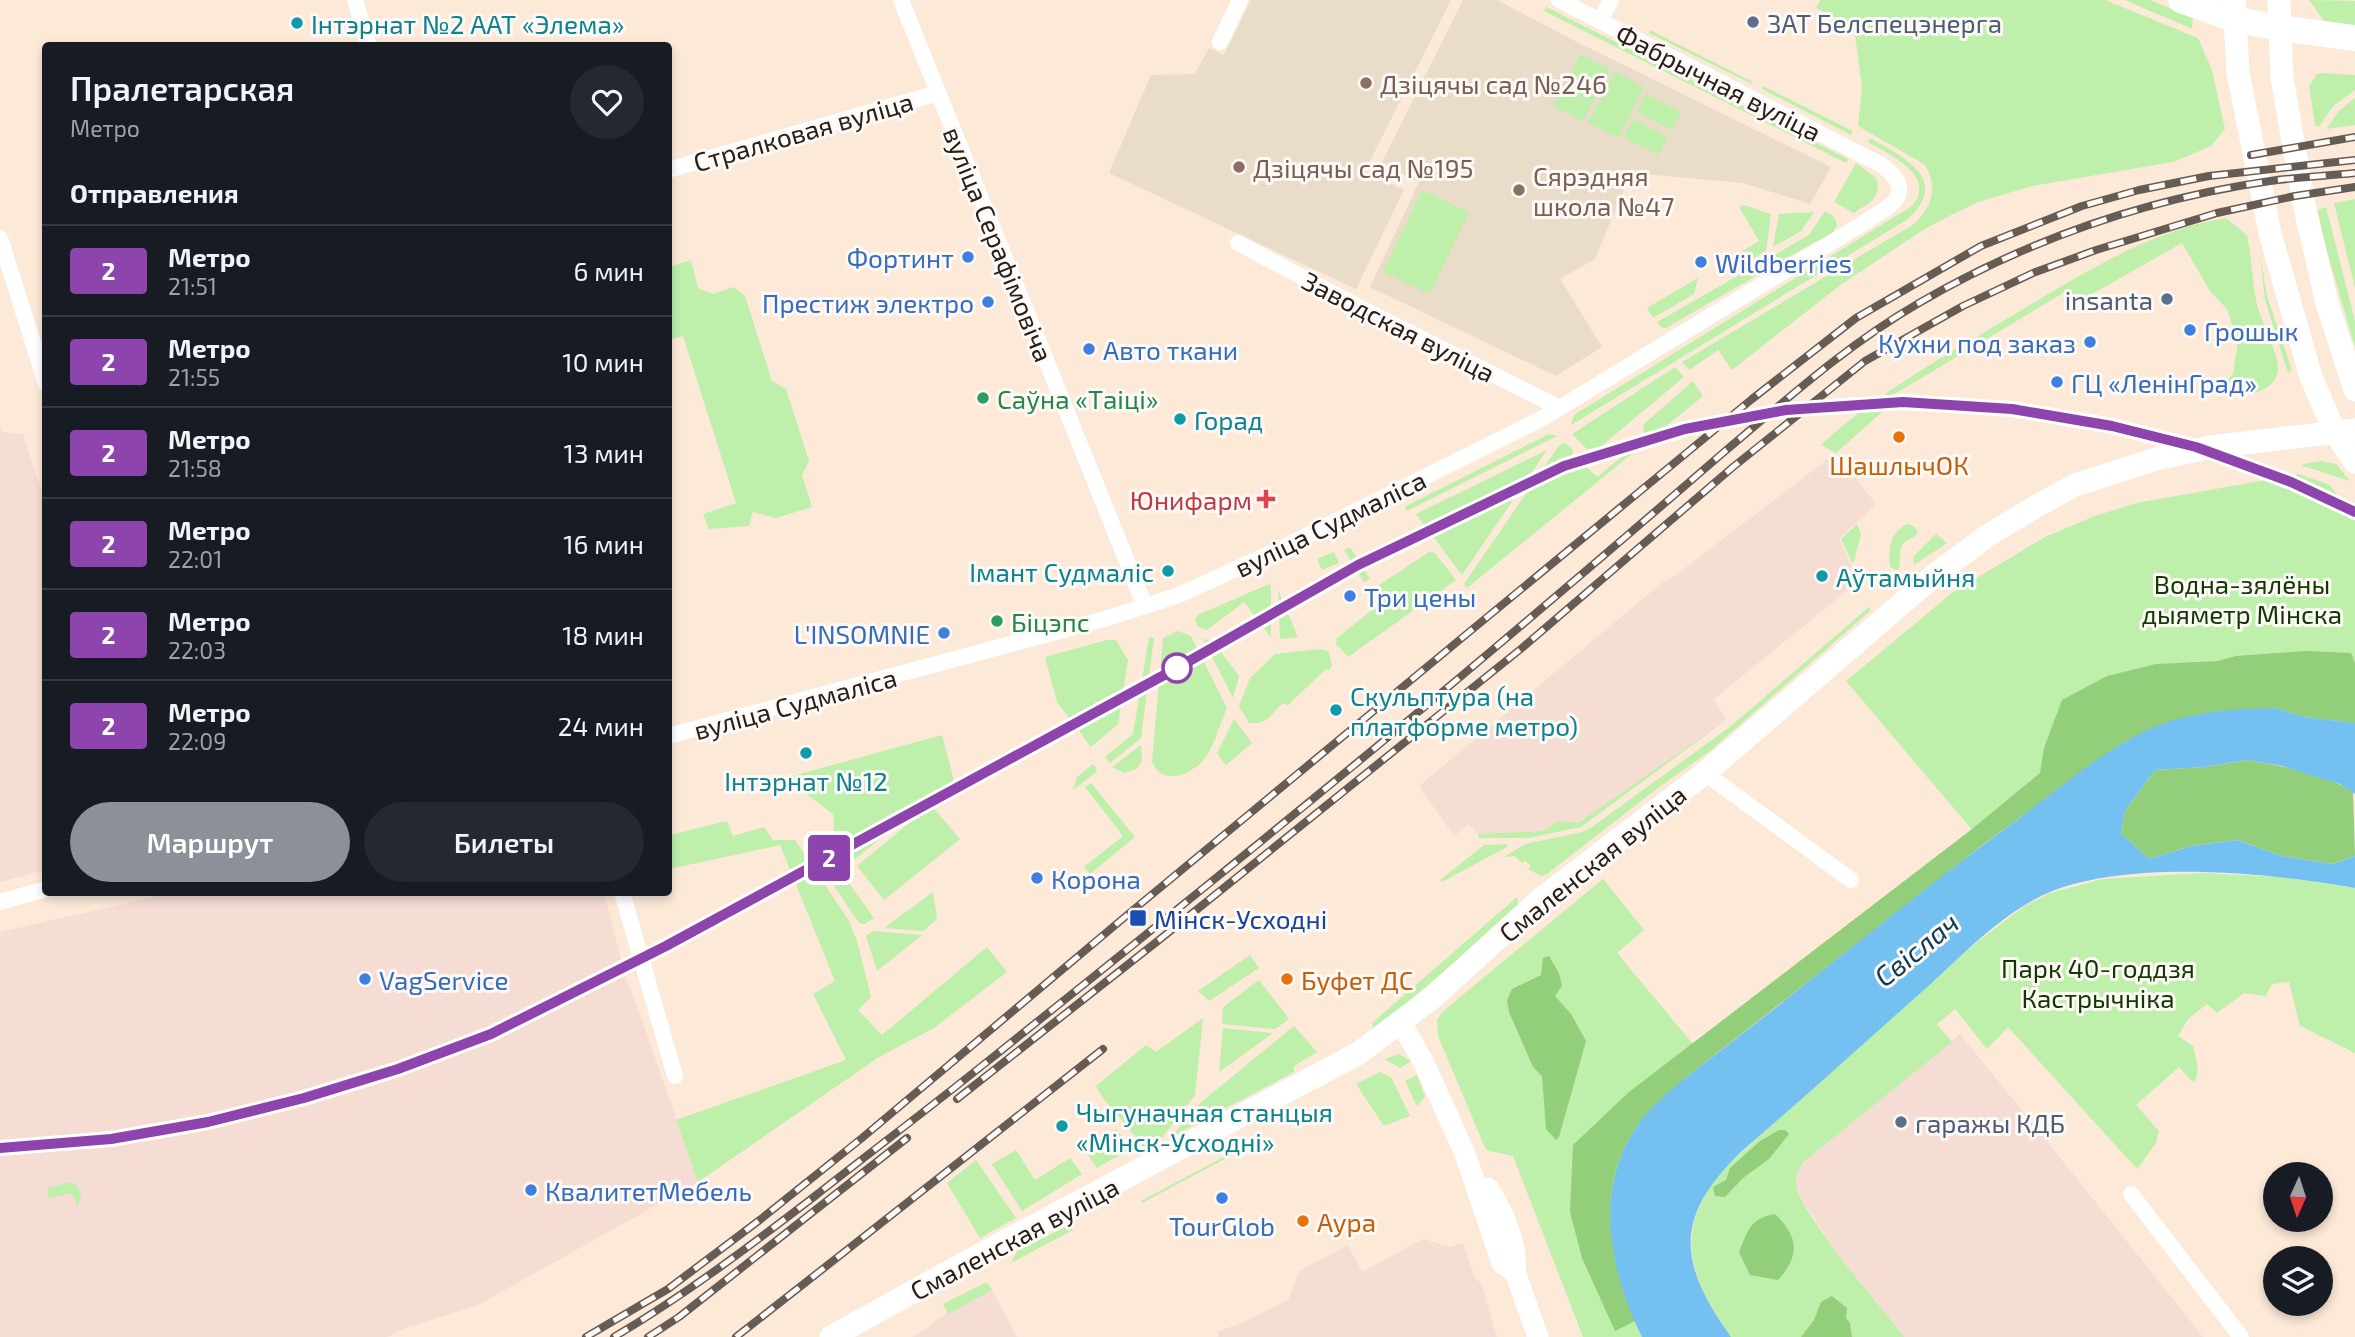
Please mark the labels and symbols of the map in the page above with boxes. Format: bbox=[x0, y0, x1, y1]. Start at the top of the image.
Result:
place label: ЗАТ Белспецэнерга bbox=[1767, 7, 2002, 38]
place label: Інтэрнат №2 ААТ «Элема» bbox=[311, 8, 624, 39]
marker: ЗАТ Белспецэнерга bbox=[1745, 14, 1761, 30]
marker: Інтэрнат №2 ААТ «Элема» bbox=[289, 15, 305, 31]
street label: Фабрычная вуліца bbox=[1611, 17, 1827, 148]
place label: Дзіцячы сад №246 bbox=[1380, 68, 1607, 99]
marker: Дзіцячы сад №246 bbox=[1358, 75, 1374, 91]
street label: Стралковая вуліца bbox=[690, 85, 917, 178]
street label: вуліца Серафімовіча bbox=[937, 122, 1060, 366]
place label: Дзіцячы сад №195 bbox=[1253, 152, 1474, 183]
marker: Дзіцячы сад №195 bbox=[1231, 159, 1247, 175]
place label: Сярэдняя школа №47 bbox=[1533, 160, 1674, 221]
marker: Сярэдняя школа №47 bbox=[1511, 182, 1527, 198]
place label: Фортинт bbox=[847, 242, 954, 273]
place label: Wildberries bbox=[1715, 247, 1852, 278]
marker: Фортинт bbox=[960, 249, 976, 265]
marker: Wildberries bbox=[1693, 254, 1709, 270]
street label: Заводская вуліца bbox=[1297, 264, 1500, 389]
place label: insanta bbox=[2065, 284, 2153, 315]
place label: Престиж электро bbox=[762, 287, 974, 318]
marker: insanta bbox=[2159, 291, 2175, 307]
marker: Престиж электро bbox=[980, 294, 996, 310]
place label: Грошык bbox=[2204, 315, 2299, 346]
marker: Грошык bbox=[2182, 322, 2198, 338]
place label: Кухни под заказ bbox=[1878, 327, 2076, 359]
place label: Авто ткани bbox=[1103, 334, 1238, 365]
marker: Кухни под заказ bbox=[2082, 334, 2098, 350]
marker: Авто ткани bbox=[1081, 341, 1097, 357]
place label: ГЦ «ЛенінГрад» bbox=[2071, 367, 2257, 398]
marker: ГЦ «ЛенінГрад» bbox=[2049, 374, 2065, 390]
place label: Саўна «Таіці» bbox=[997, 383, 1158, 415]
marker: Саўна «Таіці» bbox=[975, 390, 991, 406]
place label: Горад bbox=[1194, 404, 1263, 435]
marker: Горад bbox=[1172, 411, 1188, 427]
marker: ШашлычОК bbox=[1891, 429, 1907, 445]
place label: ШашлычОК bbox=[1829, 449, 1969, 480]
street label: вуліца Судмаліса bbox=[1229, 463, 1431, 584]
place label: Юнифарм bbox=[1130, 484, 1252, 515]
marker: Юнифарм bbox=[1258, 491, 1274, 507]
place label: Імант Судмаліс bbox=[969, 556, 1154, 588]
place label: Аўтамыйня bbox=[1836, 561, 1975, 593]
marker: Імант Судмаліс bbox=[1160, 563, 1176, 579]
marker: Аўтамыйня bbox=[1814, 568, 1830, 584]
park label: Водна-зялёны дыяметр Мінска bbox=[2142, 568, 2342, 629]
place label: Три цены bbox=[1364, 581, 1476, 612]
marker: Три цены bbox=[1342, 588, 1358, 604]
place label: Біцэпс bbox=[1011, 606, 1089, 637]
marker: Біцэпс bbox=[989, 613, 1005, 629]
place label: L'INSOMNIE bbox=[794, 618, 930, 649]
marker: L'INSOMNIE bbox=[936, 625, 952, 641]
unlabelled marker bbox=[1162, 653, 1192, 683]
street label: вуліца Судмаліса bbox=[690, 661, 900, 746]
place label: Скульптура (на платформе метро) bbox=[1350, 680, 1578, 741]
marker: Скульптура (на платформе метро) bbox=[1328, 702, 1344, 718]
marker: Інтэрнат №12 bbox=[798, 745, 814, 761]
place label: Інтэрнат №12 bbox=[724, 765, 888, 796]
street label: Смаленская вуліца bbox=[1492, 778, 1692, 949]
line badge: 2 bbox=[806, 835, 852, 881]
place label: Корона bbox=[1051, 863, 1141, 894]
marker: Корона bbox=[1029, 870, 1045, 886]
place label: Мінск-Усходні bbox=[1154, 903, 1327, 934]
water label: Свіслач bbox=[1867, 905, 1965, 993]
marker: Мінск-Усходні bbox=[1128, 908, 1148, 928]
park label: Парк 40-годдзя Кастрычніка bbox=[2001, 952, 2195, 1013]
place label: VagService bbox=[379, 964, 509, 995]
place label: Буфет ДС bbox=[1301, 964, 1414, 996]
marker: VagService bbox=[357, 971, 373, 987]
marker: Буфет ДС bbox=[1279, 971, 1295, 987]
place label: Чыгуначная станцыя «Мінск-Усходні» bbox=[1076, 1096, 1333, 1157]
place label: гаражы КДБ bbox=[1915, 1107, 2065, 1138]
marker: гаражы КДБ bbox=[1893, 1114, 1909, 1130]
marker: Чыгуначная станцыя «Мінск-Усходні» bbox=[1054, 1118, 1070, 1134]
north arrow bbox=[2263, 1162, 2333, 1232]
street label: Смаленская вуліца bbox=[905, 1170, 1124, 1307]
place label: КвалитетМебель bbox=[545, 1175, 752, 1206]
marker: КвалитетМебель bbox=[523, 1182, 539, 1198]
marker: TourGlob bbox=[1214, 1190, 1230, 1206]
place label: Аура bbox=[1317, 1206, 1376, 1238]
place label: TourGlob bbox=[1169, 1210, 1275, 1241]
marker: Аура bbox=[1295, 1213, 1311, 1229]

